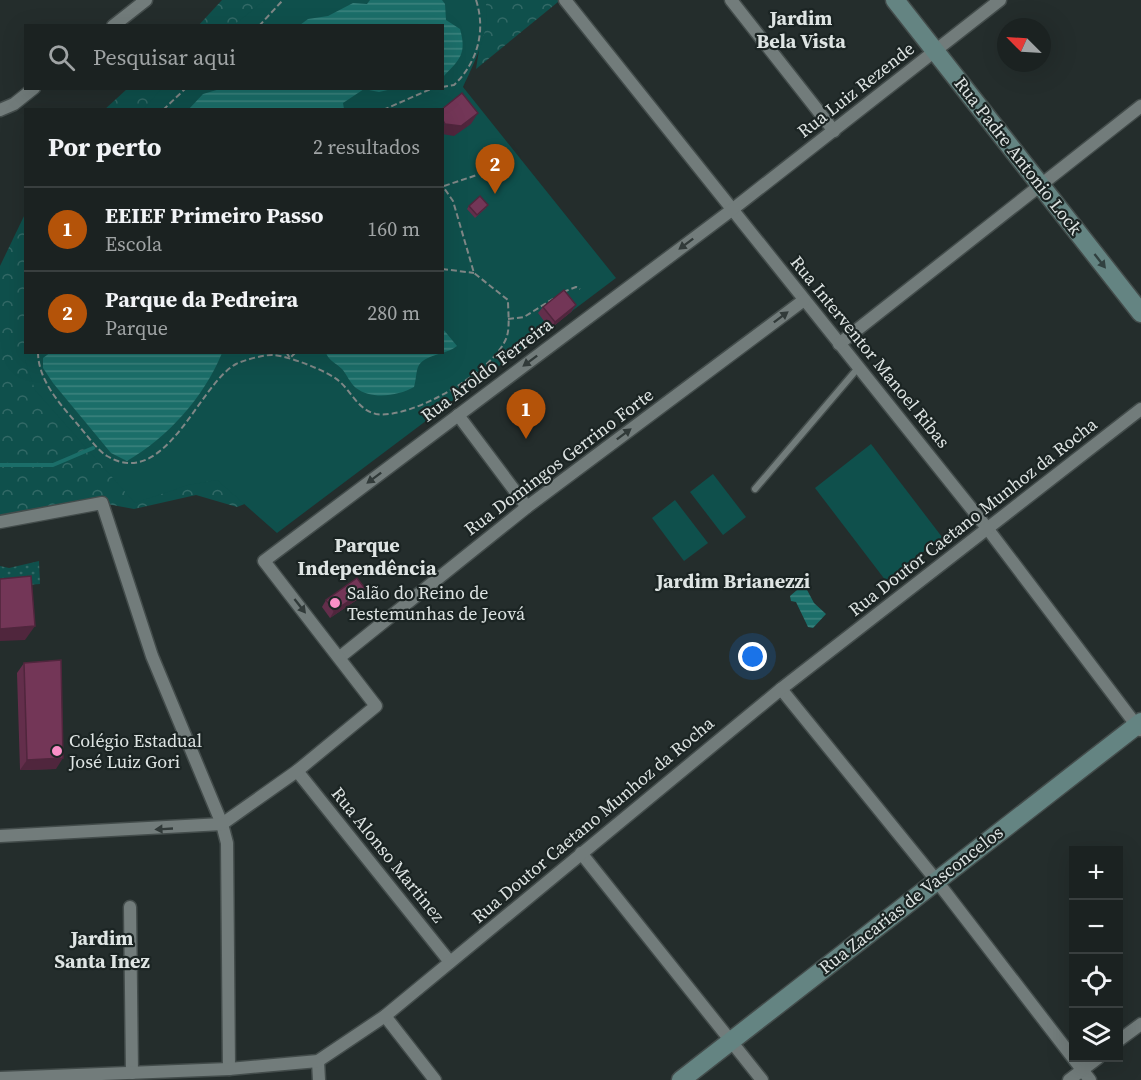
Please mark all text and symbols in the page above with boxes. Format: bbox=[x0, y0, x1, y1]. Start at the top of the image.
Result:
district label: Jardim Bela Vista bbox=[756, 4, 846, 55]
north arrow bbox=[997, 18, 1051, 72]
search box bbox=[24, 24, 444, 90]
street label: Rua Luiz Rezende bbox=[792, 36, 919, 143]
icon: search bbox=[45, 41, 78, 74]
text: Pesquisar aqui bbox=[93, 42, 236, 72]
street label: Rua Padre Antonio Lock bbox=[949, 72, 1088, 240]
text: Por perto bbox=[48, 129, 162, 165]
text: 2 resultados bbox=[313, 133, 420, 161]
pin: 2 bbox=[476, 144, 514, 194]
text: EEIEF Primeiro Passo bbox=[105, 200, 324, 230]
text: 1 bbox=[62, 215, 73, 243]
text: 160 m bbox=[367, 215, 420, 243]
text: Escola bbox=[105, 230, 162, 258]
one-way arrow bbox=[678, 237, 693, 249]
street label: Rua Interventor Manoel Ribas bbox=[785, 250, 956, 453]
one-way arrow bbox=[1093, 253, 1106, 268]
text: Parque da Pedreira bbox=[105, 284, 298, 314]
text: 2 bbox=[62, 299, 73, 327]
text: 280 m bbox=[367, 299, 420, 327]
street label: Rua Aroldo Ferreira bbox=[416, 311, 558, 427]
one-way arrow bbox=[773, 312, 788, 324]
text: Parque bbox=[105, 314, 168, 342]
one-way arrow bbox=[522, 355, 538, 367]
street label: Rua Domingos Gerrino Forte bbox=[459, 382, 659, 541]
pin: 1 bbox=[506, 390, 546, 439]
street label: Rua Doutor Caetano Munhoz da Rocha bbox=[843, 411, 1103, 622]
one-way arrow bbox=[616, 428, 632, 440]
one-way arrow bbox=[366, 472, 382, 484]
district label: Parque Independência bbox=[297, 531, 437, 582]
district label: Jardim Brianezzi bbox=[654, 567, 810, 595]
place label: Salão do Reino de Testemunhas de Jeová bbox=[347, 580, 526, 626]
marker: Salão do Reino de Testemunhas de Jeová bbox=[328, 596, 342, 610]
one-way arrow bbox=[294, 599, 306, 614]
your location bbox=[738, 642, 767, 671]
street label: Rua Doutor Caetano Munhoz da Rocha bbox=[466, 710, 720, 929]
place label: Colégio Estadual José Luiz Gori bbox=[68, 728, 202, 774]
marker: Colégio Estadual José Luiz Gori bbox=[50, 744, 64, 758]
street label: Rua Alonso Martinez bbox=[326, 782, 451, 928]
street label: Rua Zacarias de Vasconcelos bbox=[813, 820, 1008, 980]
one-way arrow bbox=[155, 824, 174, 833]
map controls bbox=[1069, 846, 1123, 1062]
button: + bbox=[1069, 846, 1123, 900]
button: − bbox=[1069, 900, 1123, 954]
district label: Jardim Santa Inez bbox=[54, 924, 150, 975]
button: locate bbox=[1069, 954, 1123, 1008]
button: layers bbox=[1069, 1008, 1123, 1062]

